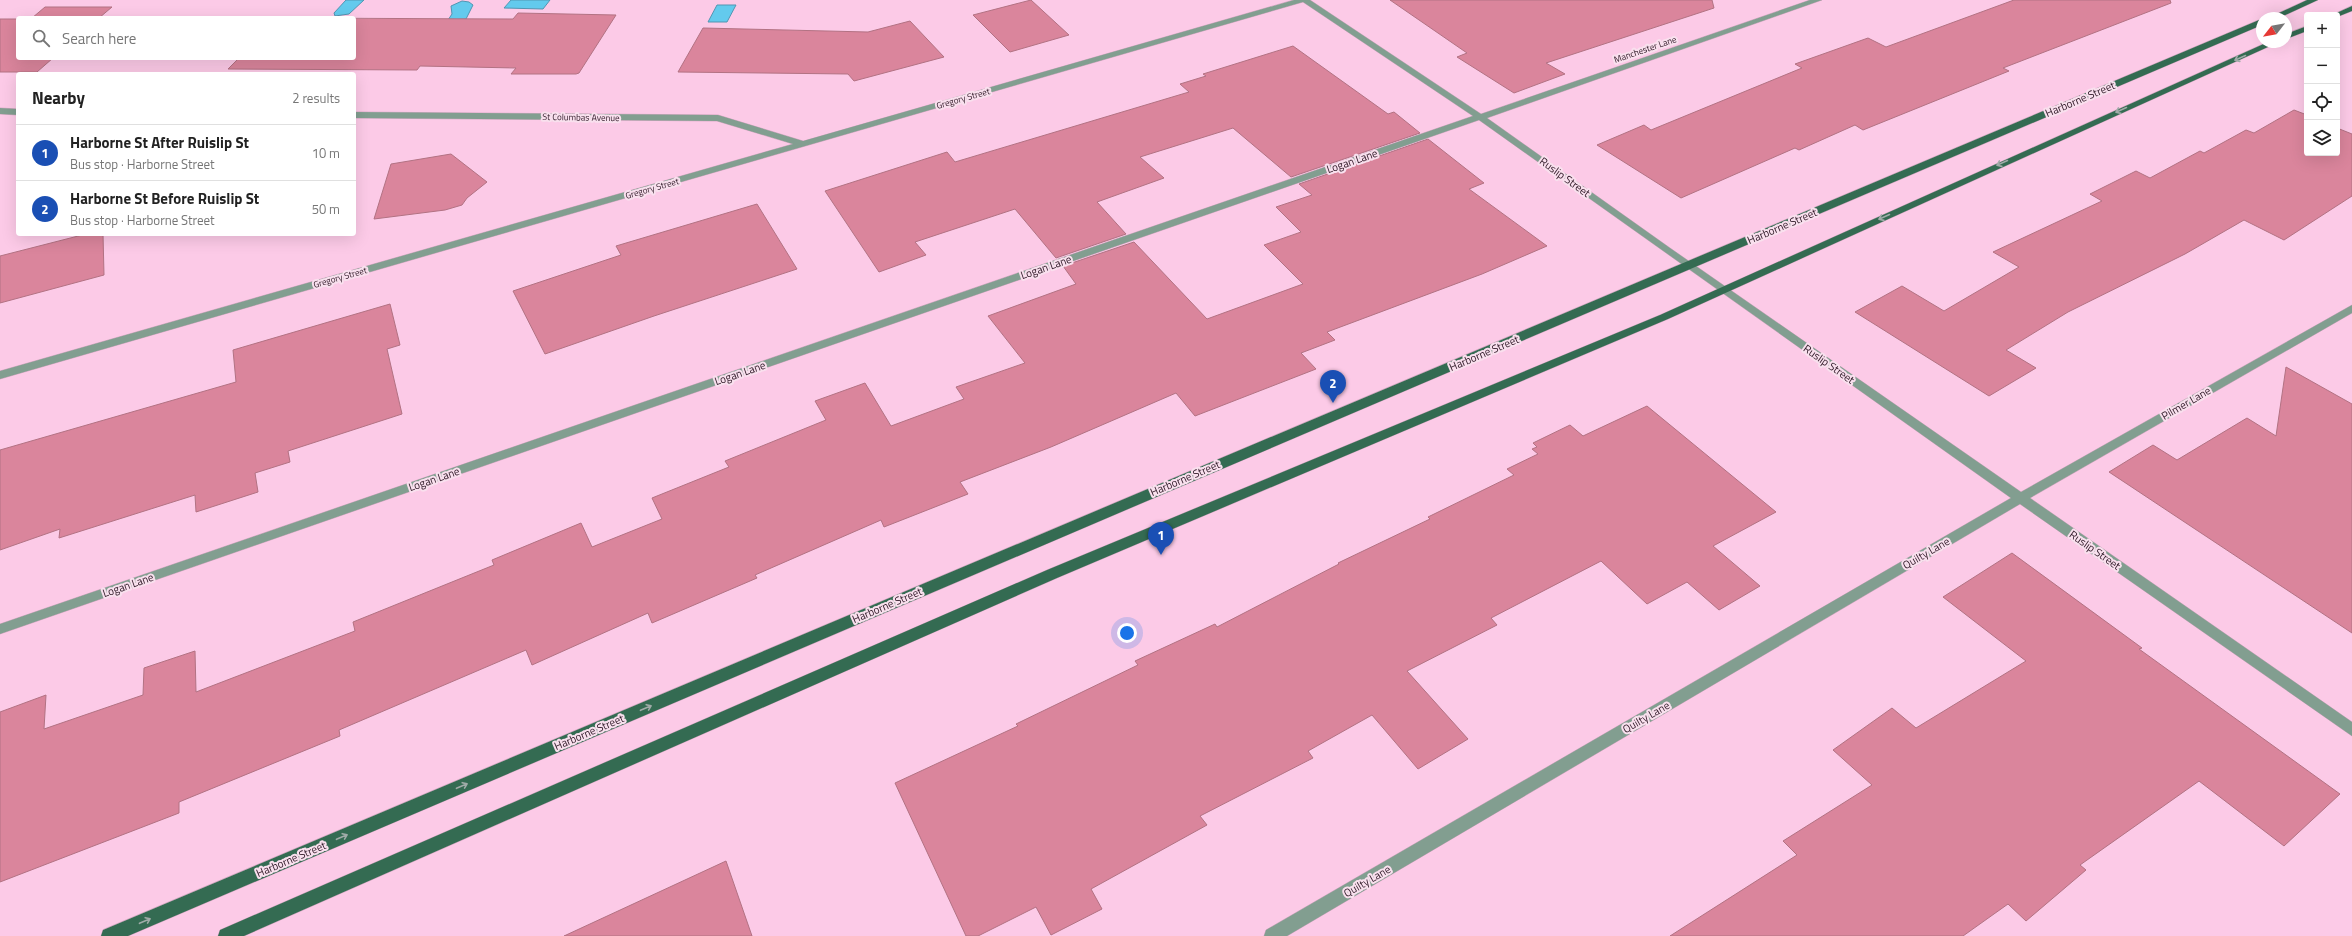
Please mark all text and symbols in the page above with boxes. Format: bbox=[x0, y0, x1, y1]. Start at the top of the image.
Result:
north arrow bbox=[2256, 12, 2292, 48]
map controls bbox=[2304, 12, 2340, 156]
button: + bbox=[2304, 12, 2340, 48]
search box bbox=[16, 16, 356, 60]
icon: search bbox=[30, 27, 52, 49]
text: Search here bbox=[62, 27, 136, 50]
street label: Manchester Lane bbox=[1612, 32, 1678, 66]
button: − bbox=[2304, 48, 2340, 84]
one-way arrow bbox=[2234, 55, 2246, 62]
street label: Harborne Street bbox=[2043, 77, 2117, 121]
street label: Gregory Street bbox=[935, 84, 992, 112]
button: locate bbox=[2304, 84, 2340, 120]
text: Nearby bbox=[32, 85, 85, 111]
text: 2 results bbox=[292, 88, 340, 108]
one-way arrow bbox=[2115, 107, 2127, 115]
street label: St Columbas Avenue bbox=[542, 110, 620, 124]
button: layers bbox=[2304, 120, 2340, 156]
text: Harborne St After Ruislip St bbox=[70, 131, 249, 154]
text: 1 bbox=[41, 143, 49, 163]
text: 10 m bbox=[312, 143, 340, 163]
street label: Logan Lane bbox=[1324, 145, 1380, 177]
street label: Ruslip Street bbox=[1536, 153, 1594, 201]
text: Bus stop · Harborne Street bbox=[70, 154, 215, 174]
one-way arrow bbox=[1997, 160, 2009, 167]
street label: Gregory Street bbox=[624, 174, 681, 202]
text: Harborne St Before Ruislip St bbox=[70, 187, 259, 210]
text: 2 bbox=[41, 199, 49, 219]
text: 50 m bbox=[312, 199, 340, 219]
street label: Harborne Street bbox=[1745, 204, 1819, 248]
text: Bus stop · Harborne Street bbox=[70, 210, 215, 230]
one-way arrow bbox=[1878, 214, 1890, 221]
street label: Logan Lane bbox=[1018, 251, 1074, 283]
street label: Gregory Street bbox=[312, 263, 369, 291]
street label: Harborne Street bbox=[1447, 331, 1521, 375]
street label: Ruslip Street bbox=[1800, 340, 1858, 388]
street label: Logan Lane bbox=[712, 357, 768, 389]
pin: 2 bbox=[1320, 370, 1346, 403]
street label: Pilmer Lane bbox=[2158, 382, 2214, 424]
street label: Harborne Street bbox=[1148, 456, 1222, 500]
street label: Logan Lane bbox=[406, 463, 462, 495]
pin: 1 bbox=[1148, 522, 1174, 555]
street label: Ruslip Street bbox=[2066, 526, 2124, 574]
street label: Quilty Lane bbox=[1900, 533, 1953, 573]
street label: Logan Lane bbox=[100, 569, 156, 601]
street label: Harborne Street bbox=[850, 583, 924, 627]
your location bbox=[1117, 623, 1137, 643]
street label: Quilty Lane bbox=[1620, 697, 1673, 737]
one-way arrow bbox=[639, 703, 651, 711]
street label: Harborne Street bbox=[552, 710, 626, 754]
one-way arrow bbox=[455, 782, 467, 789]
one-way arrow bbox=[336, 833, 348, 840]
street label: Harborne Street bbox=[254, 837, 328, 881]
street label: Quilty Lane bbox=[1341, 861, 1394, 901]
one-way arrow bbox=[139, 917, 151, 924]

